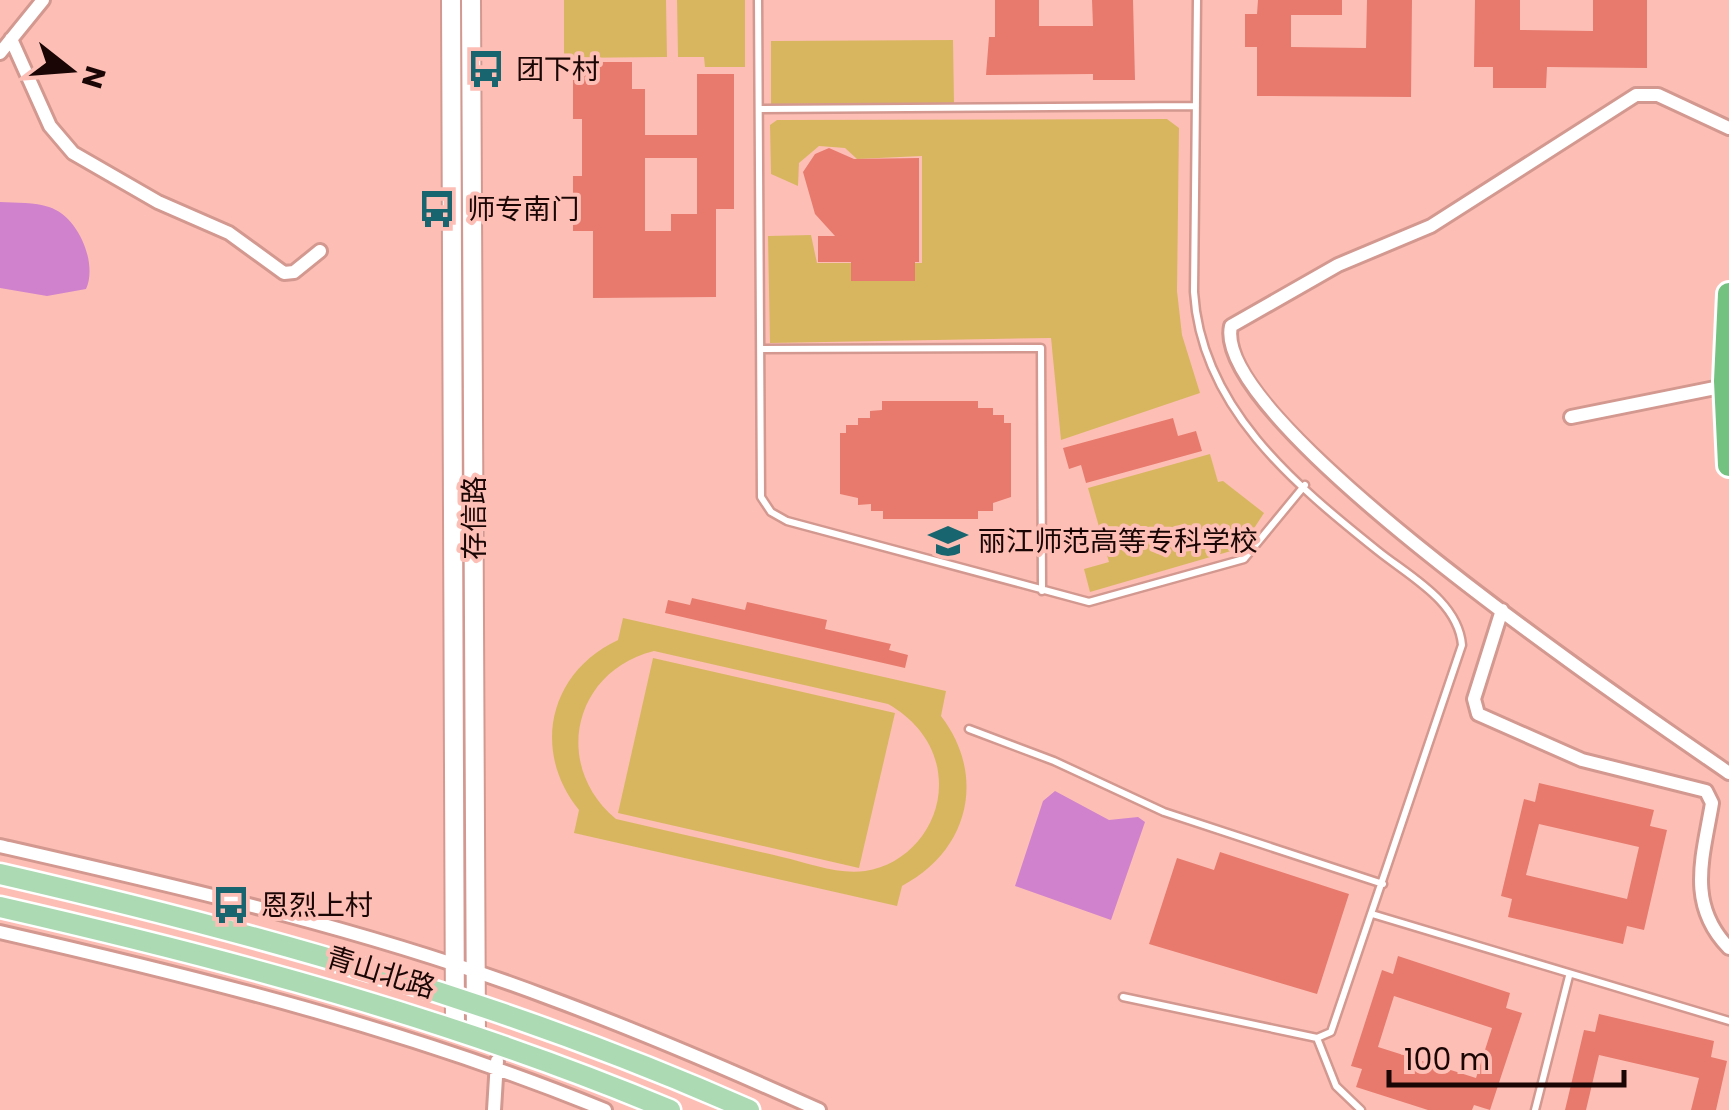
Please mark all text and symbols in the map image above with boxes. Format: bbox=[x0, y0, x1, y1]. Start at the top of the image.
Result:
north arrow bbox=[20, 20, 120, 120]
bus stop icon: 团下村 bbox=[465, 48, 507, 90]
place label: 团下村 bbox=[516, 50, 600, 89]
text: N bbox=[72, 61, 115, 93]
bus stop icon: 师专南门 bbox=[416, 188, 458, 230]
place label: 师专南门 bbox=[467, 190, 579, 229]
street label: 存信路 bbox=[455, 476, 494, 560]
school or university icon: 丽江师范高等专科学校 bbox=[927, 520, 969, 562]
place label: 丽江师范高等专科学校 bbox=[978, 522, 1258, 561]
bus stop icon: 恩烈上村 bbox=[210, 884, 252, 926]
place label: 恩烈上村 bbox=[261, 886, 373, 925]
street label: 青山北路 bbox=[322, 937, 440, 1008]
scale bar bbox=[1389, 1025, 1624, 1087]
text: 100 m bbox=[1404, 1038, 1490, 1081]

